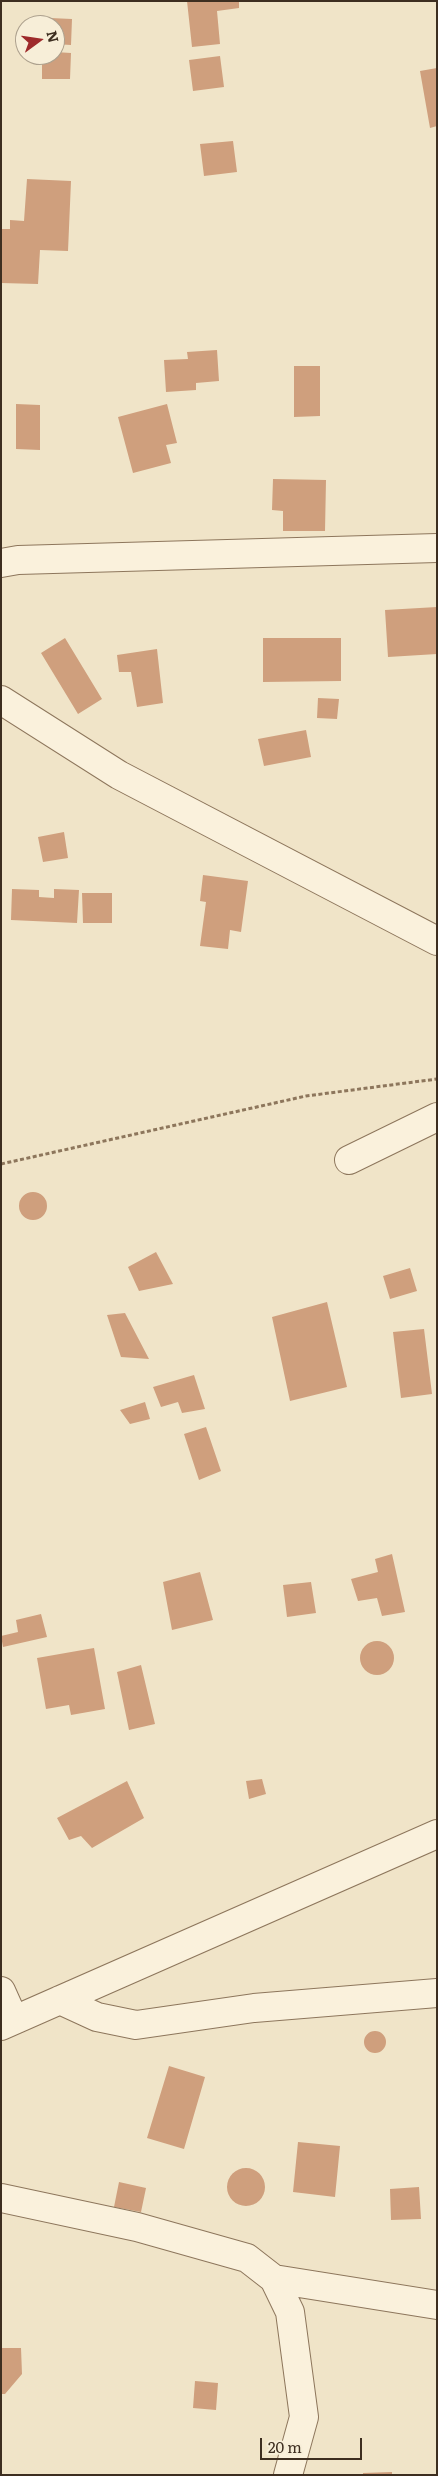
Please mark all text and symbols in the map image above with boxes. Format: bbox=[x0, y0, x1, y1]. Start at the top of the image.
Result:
north arrow bbox=[15, 15, 65, 65]
text: N bbox=[42, 28, 65, 45]
scale bar bbox=[263, 2428, 366, 2460]
text: 20 m bbox=[268, 2435, 302, 2458]

